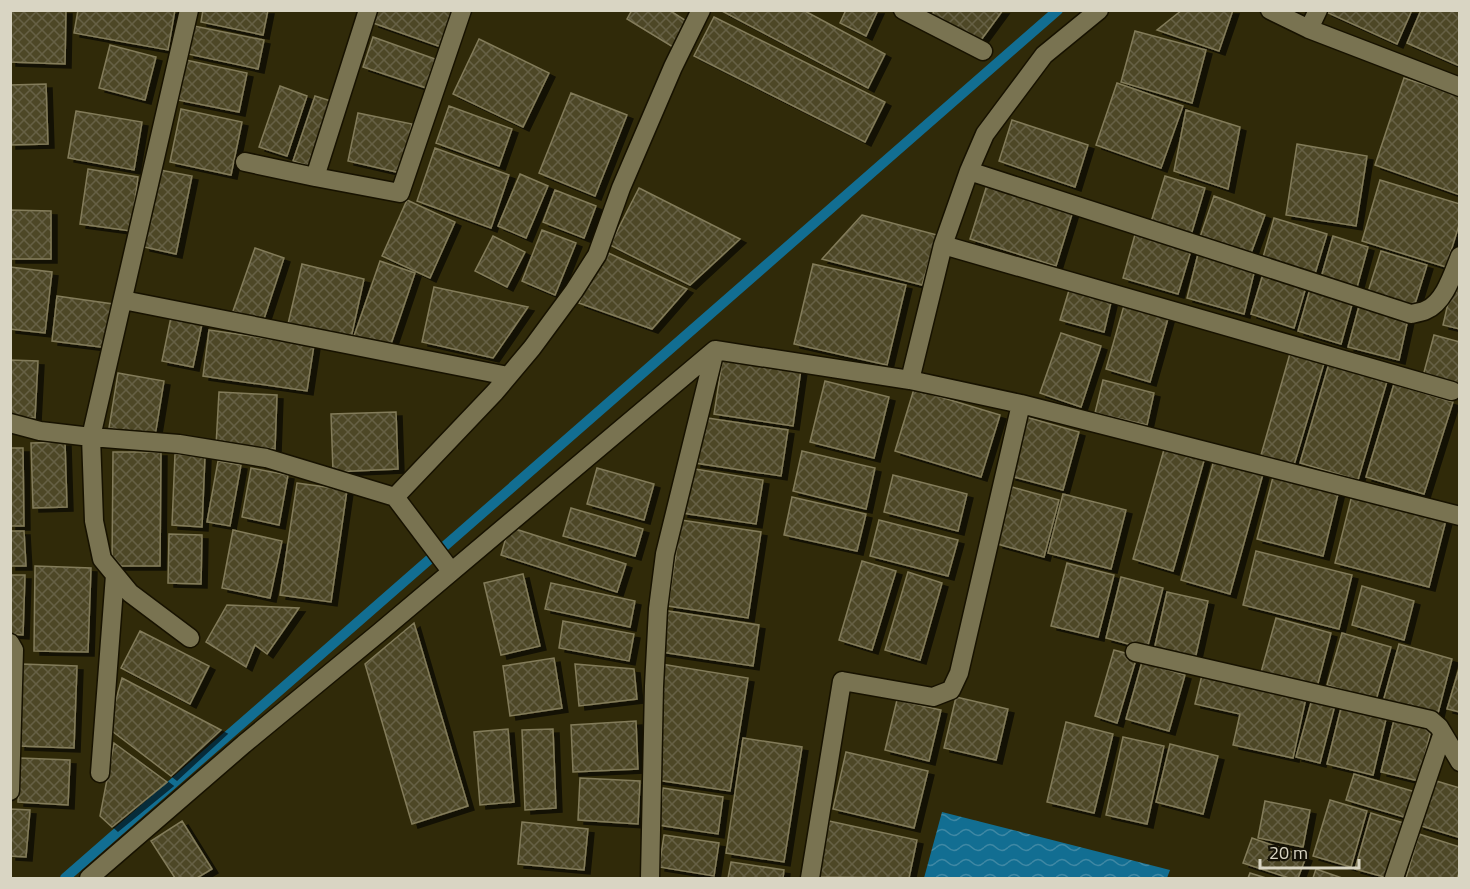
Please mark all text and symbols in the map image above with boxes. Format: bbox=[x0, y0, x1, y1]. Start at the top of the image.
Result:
scale bar bbox=[1260, 832, 1359, 870]
text: 20 m bbox=[1269, 839, 1308, 866]

